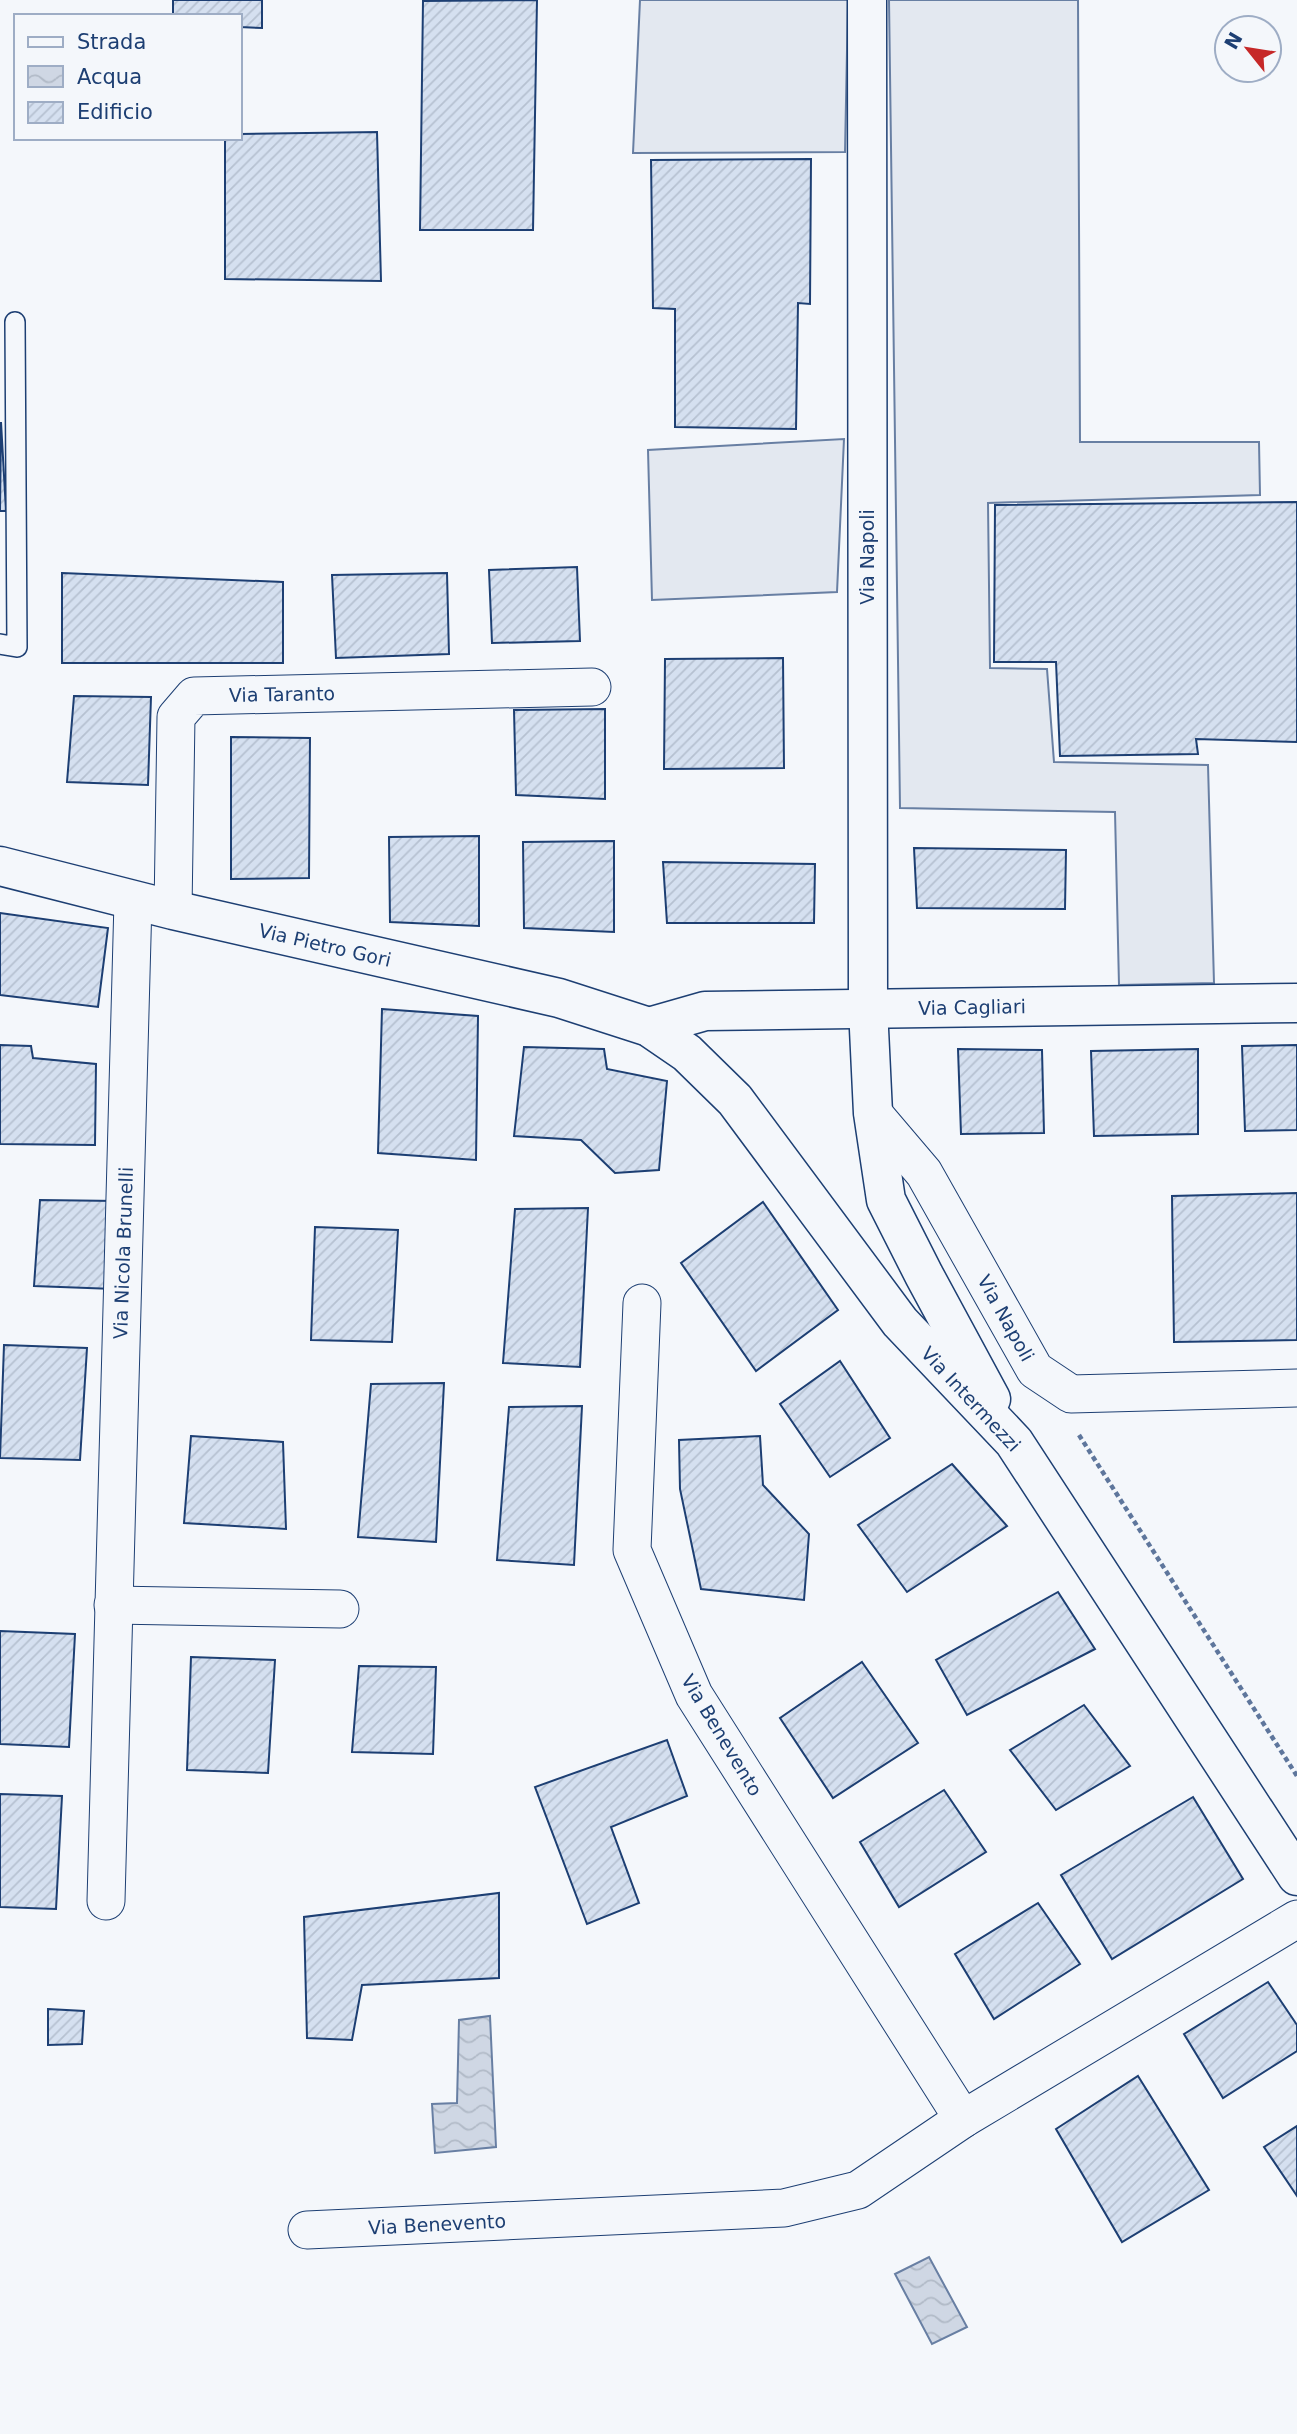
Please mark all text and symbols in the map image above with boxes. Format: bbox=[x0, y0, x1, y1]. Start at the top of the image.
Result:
legend bbox=[14, 14, 242, 140]
north arrow bbox=[1213, 14, 1283, 84]
text: N bbox=[1220, 28, 1247, 53]
text: Strada bbox=[77, 30, 146, 54]
text: Acqua bbox=[77, 65, 142, 89]
text: Edificio bbox=[77, 100, 153, 124]
street label: Via Napoli bbox=[856, 509, 878, 605]
street label: Via Taranto bbox=[229, 682, 335, 706]
street label: Via Pietro Gori bbox=[257, 919, 393, 971]
street label: Via Cagliari bbox=[918, 995, 1026, 1019]
street label: Via Nicola Brunelli bbox=[109, 1166, 137, 1340]
street label: Via Napoli bbox=[973, 1271, 1039, 1365]
street label: Via Intermezzi bbox=[917, 1342, 1025, 1456]
street label: Via Benevento bbox=[677, 1670, 767, 1800]
street label: Via Benevento bbox=[367, 2209, 507, 2239]

